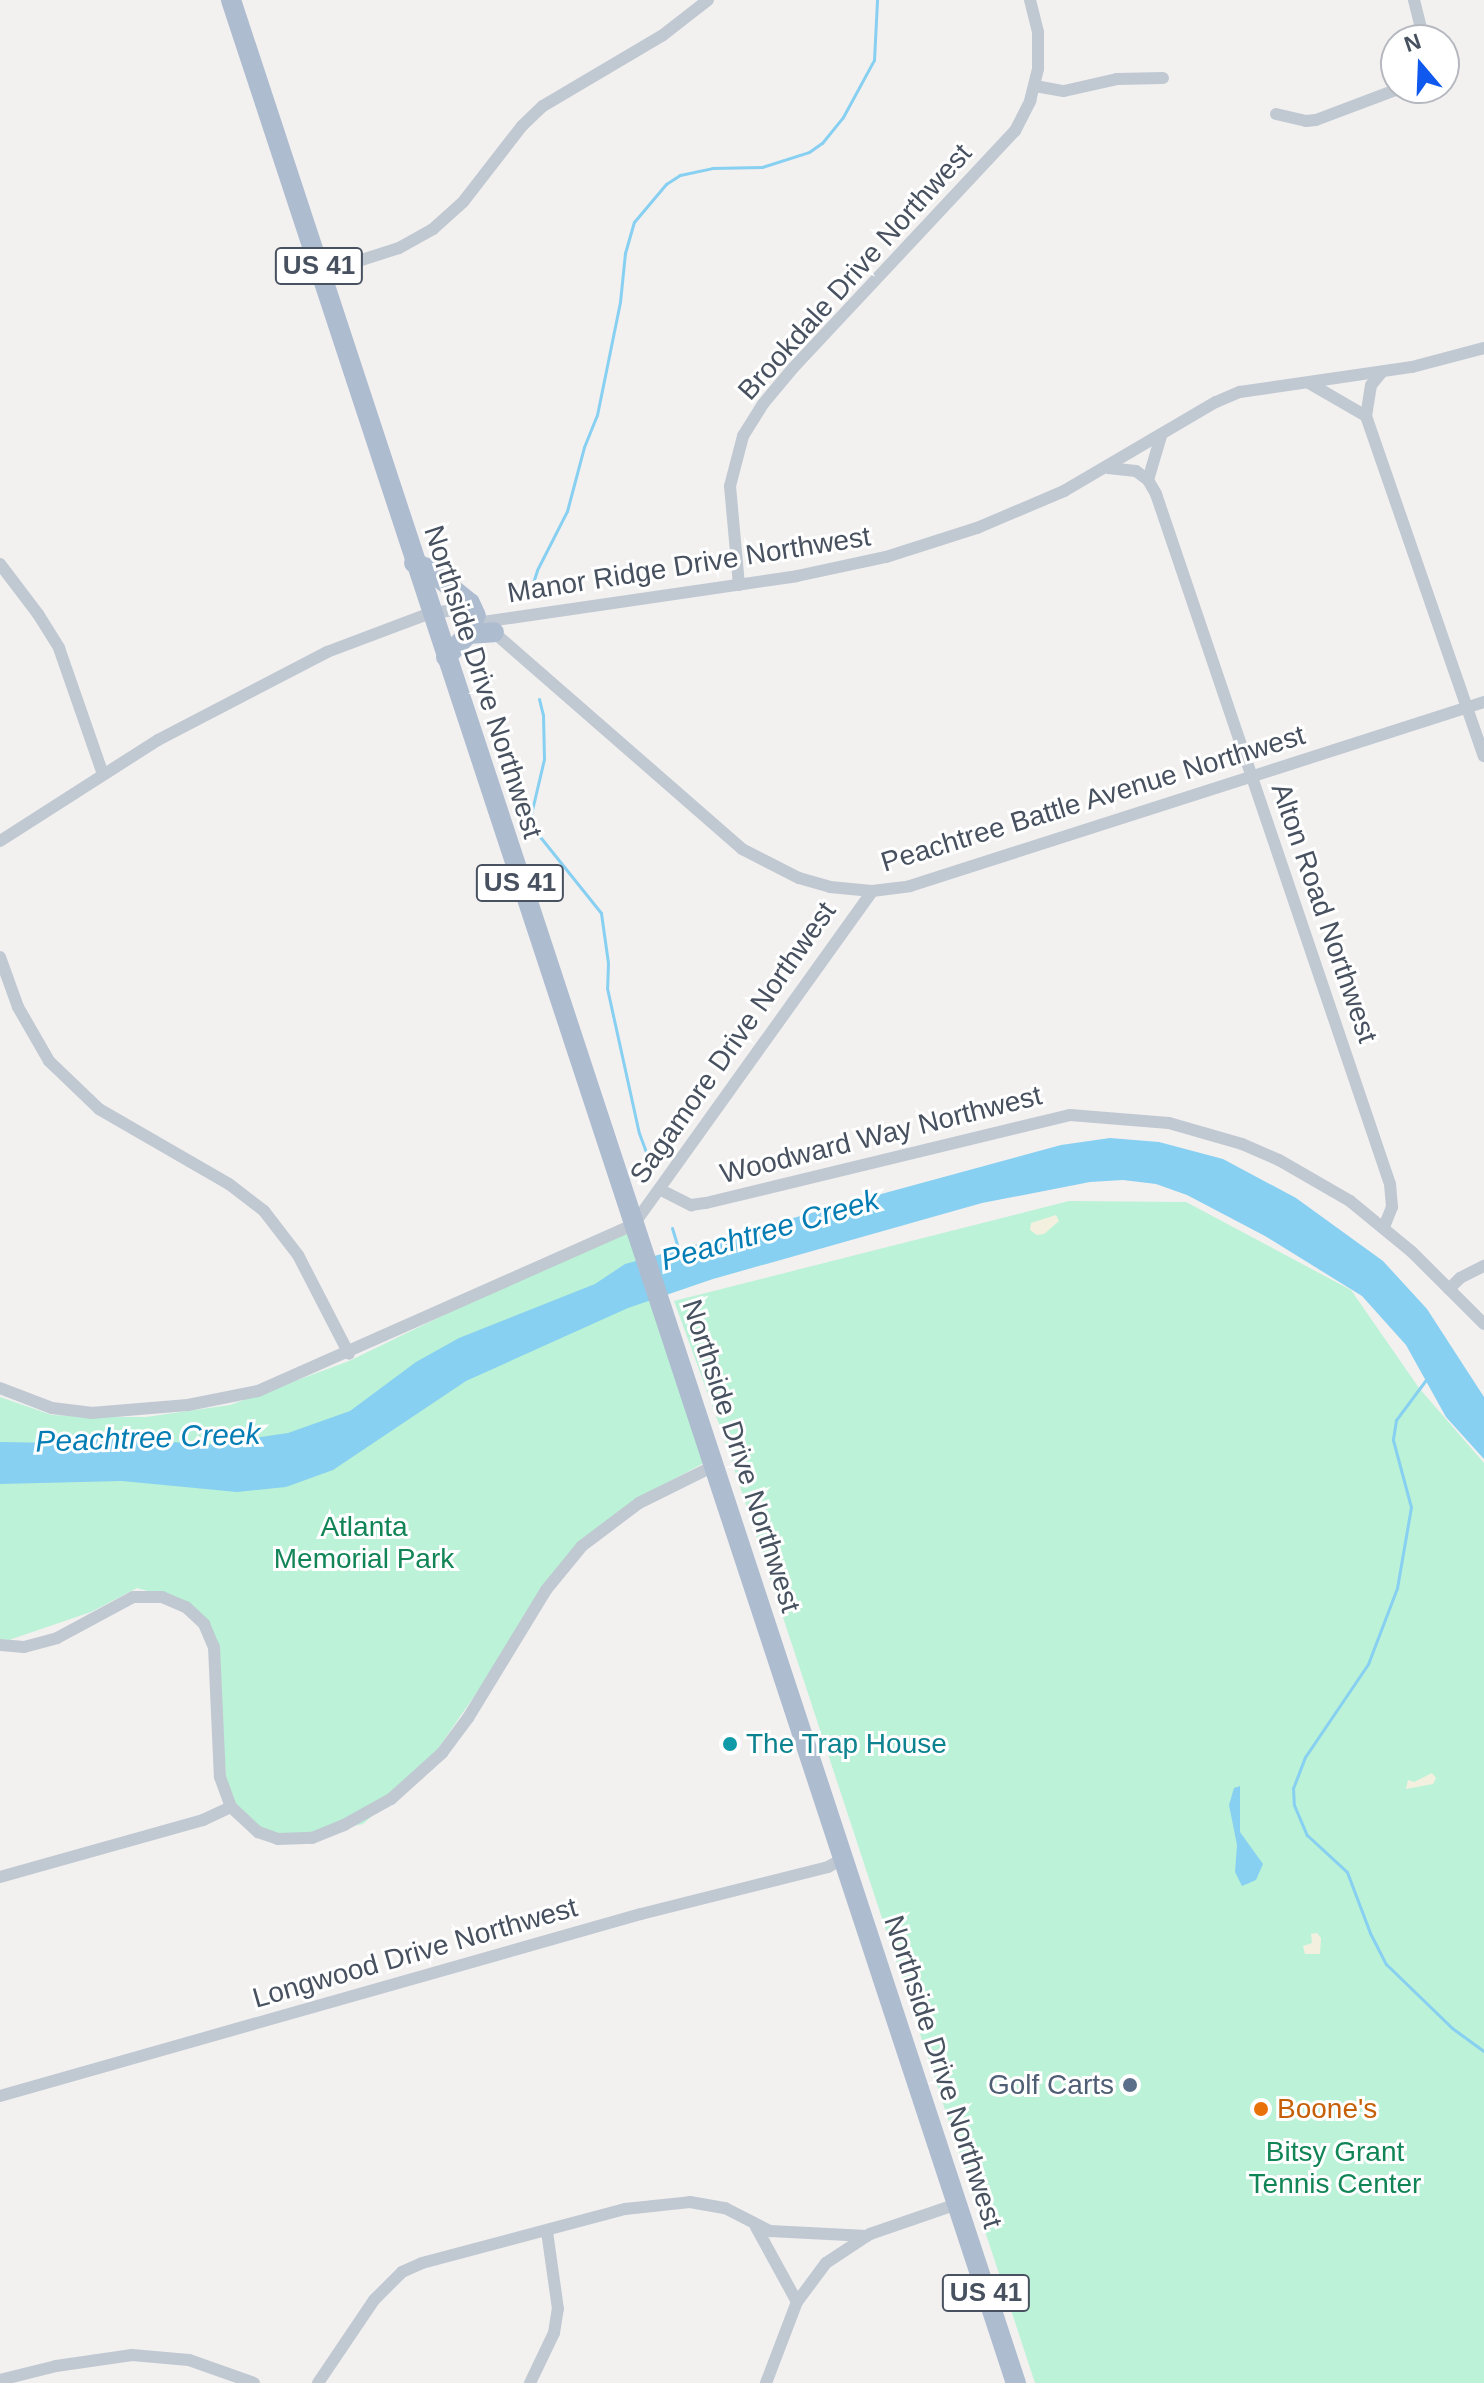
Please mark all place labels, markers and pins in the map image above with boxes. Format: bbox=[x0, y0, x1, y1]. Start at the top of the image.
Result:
place label: The Trap House bbox=[746, 1727, 947, 1761]
marker: The Trap House bbox=[721, 1735, 739, 1753]
place label: Golf Carts bbox=[988, 2068, 1114, 2102]
marker: Golf Carts bbox=[1121, 2076, 1139, 2094]
place label: Boone's bbox=[1277, 2092, 1377, 2126]
marker: Boone's bbox=[1252, 2100, 1270, 2118]

